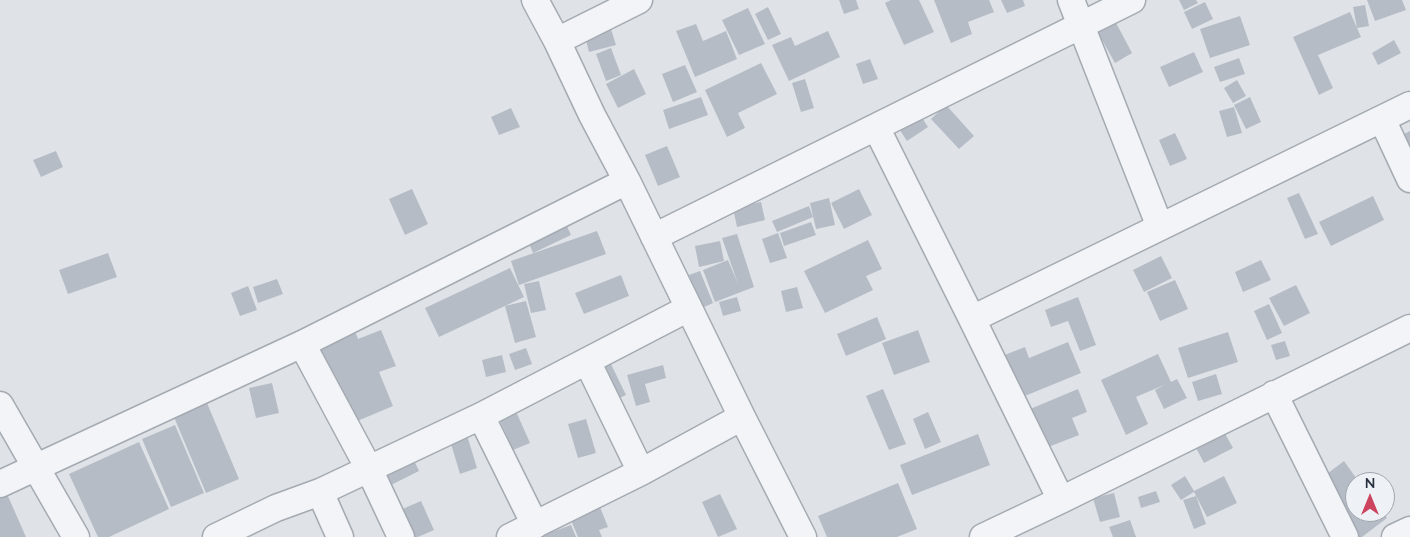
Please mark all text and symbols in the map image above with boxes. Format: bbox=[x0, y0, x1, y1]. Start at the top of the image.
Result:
north arrow bbox=[1345, 472, 1395, 522]
text: N bbox=[1365, 474, 1375, 492]

